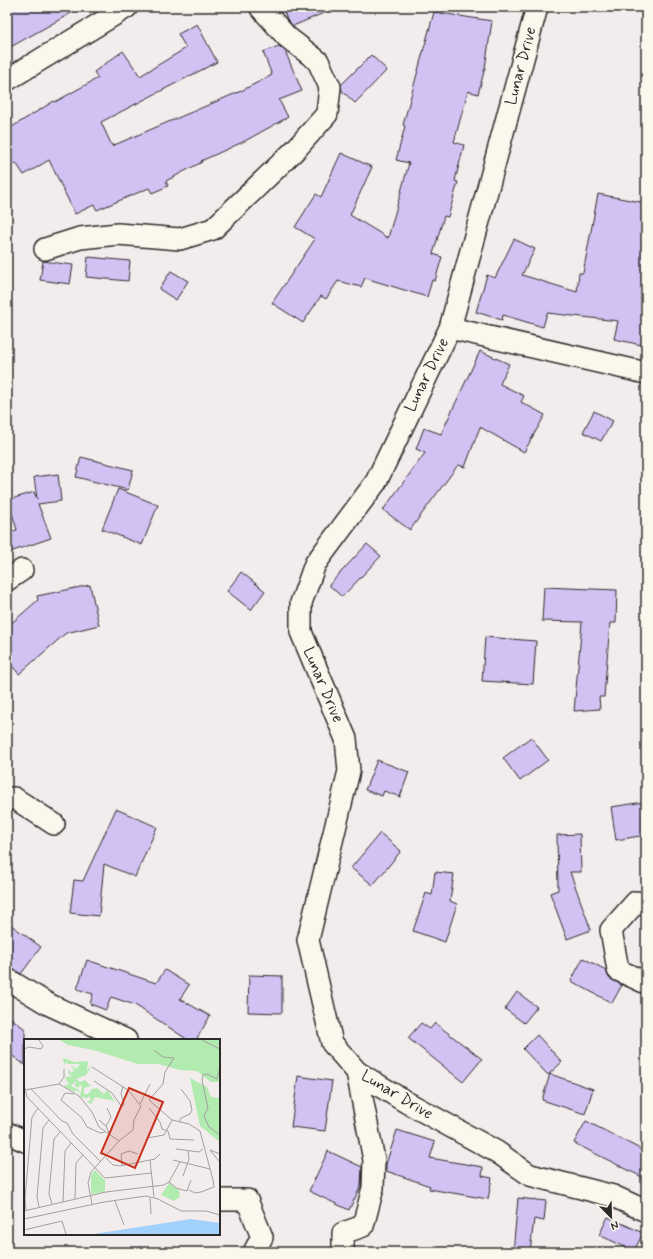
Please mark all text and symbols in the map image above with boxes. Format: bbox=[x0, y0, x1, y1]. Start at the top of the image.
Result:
street label: Lunar Drive bbox=[500, 25, 542, 107]
street label: Lunar Drive bbox=[400, 334, 454, 416]
street label: Lunar Drive bbox=[298, 644, 348, 726]
inset map bbox=[24, 1039, 220, 1235]
street label: Lunar Drive bbox=[357, 1065, 437, 1125]
north arrow bbox=[591, 1197, 631, 1237]
text: N bbox=[608, 1217, 621, 1233]

